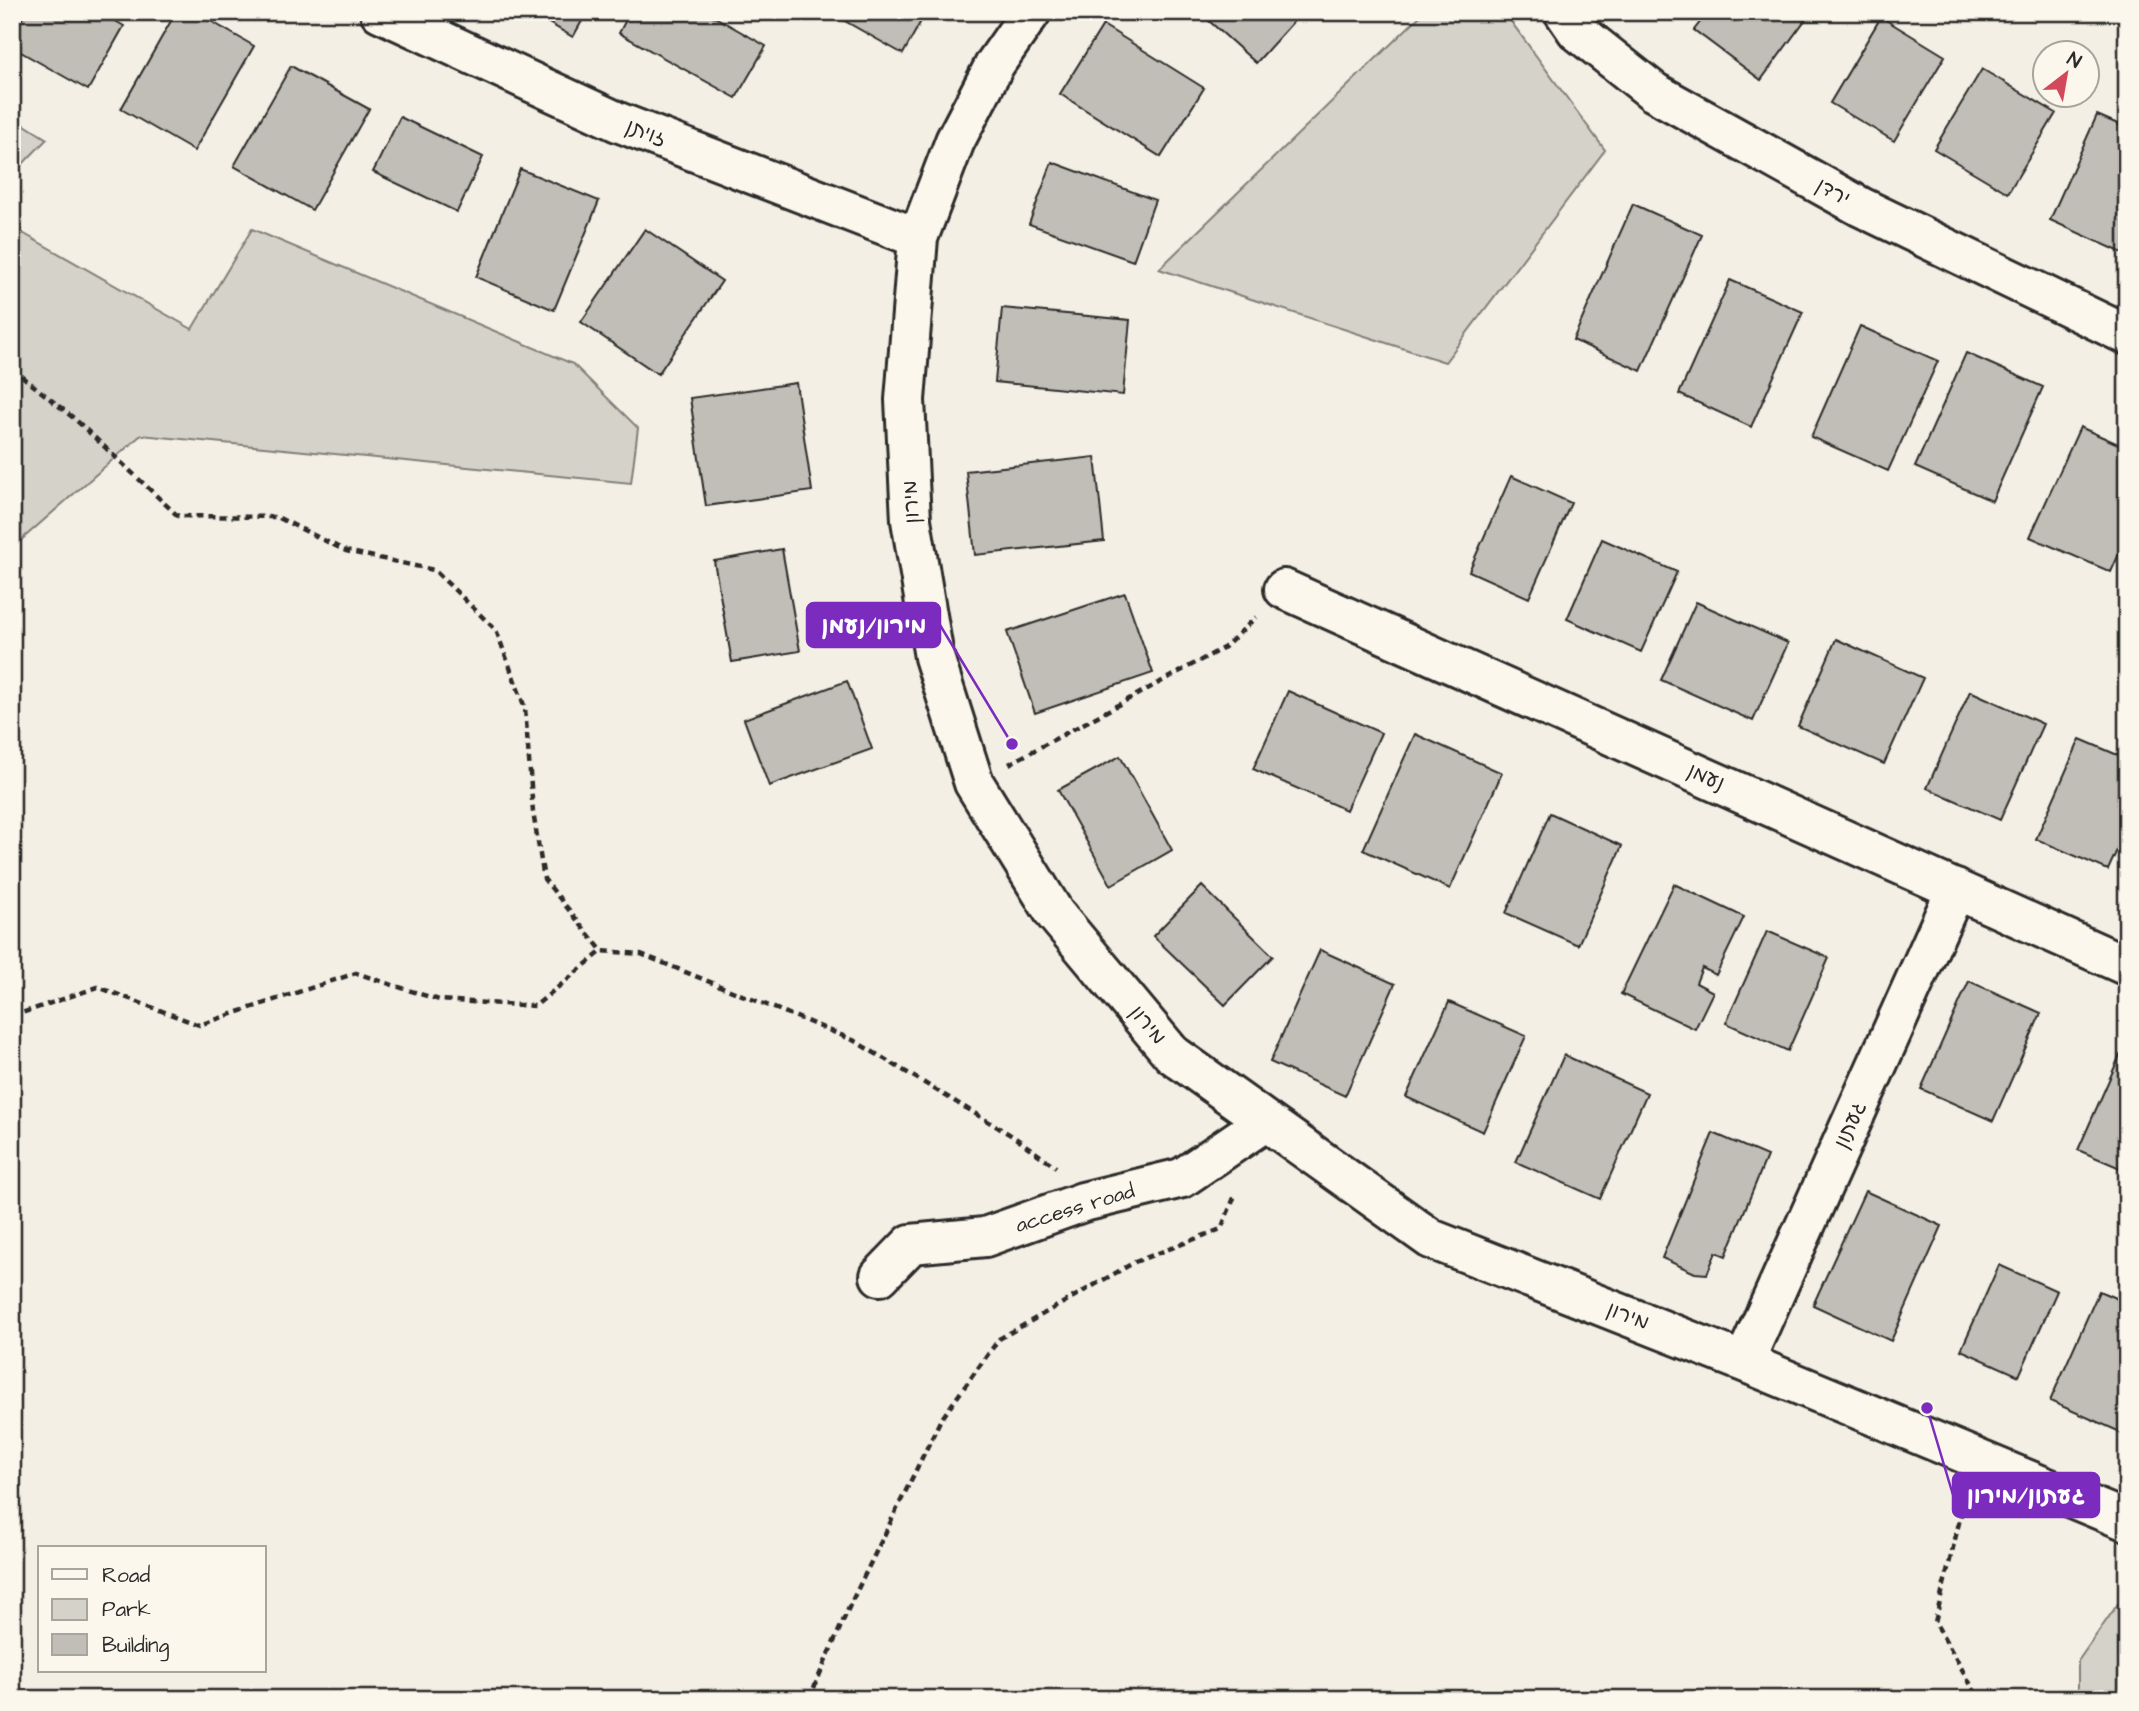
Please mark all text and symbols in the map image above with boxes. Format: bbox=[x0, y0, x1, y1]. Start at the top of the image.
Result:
north arrow bbox=[2030, 38, 2100, 108]
text: N bbox=[2062, 46, 2086, 75]
street label: זויתן bbox=[621, 112, 671, 154]
street label: ירדן bbox=[1811, 171, 1855, 213]
street label: מירון bbox=[895, 479, 927, 525]
callout: מירון/נעמן bbox=[807, 603, 940, 647]
text: מירון/נעמן bbox=[822, 610, 926, 642]
street label: נעמן bbox=[1683, 756, 1729, 798]
street label: מירון bbox=[1123, 999, 1173, 1051]
street label: געתון bbox=[1827, 1097, 1873, 1153]
street label: access road bbox=[1012, 1176, 1138, 1240]
street label: מירון bbox=[1603, 1295, 1653, 1337]
callout: געתון/מירון bbox=[1953, 1473, 2099, 1517]
text: געתון/מירון bbox=[1967, 1480, 2085, 1512]
legend bbox=[38, 1546, 266, 1672]
text: Road bbox=[102, 1561, 150, 1590]
text: Park bbox=[102, 1595, 151, 1624]
text: Building bbox=[102, 1631, 170, 1662]

